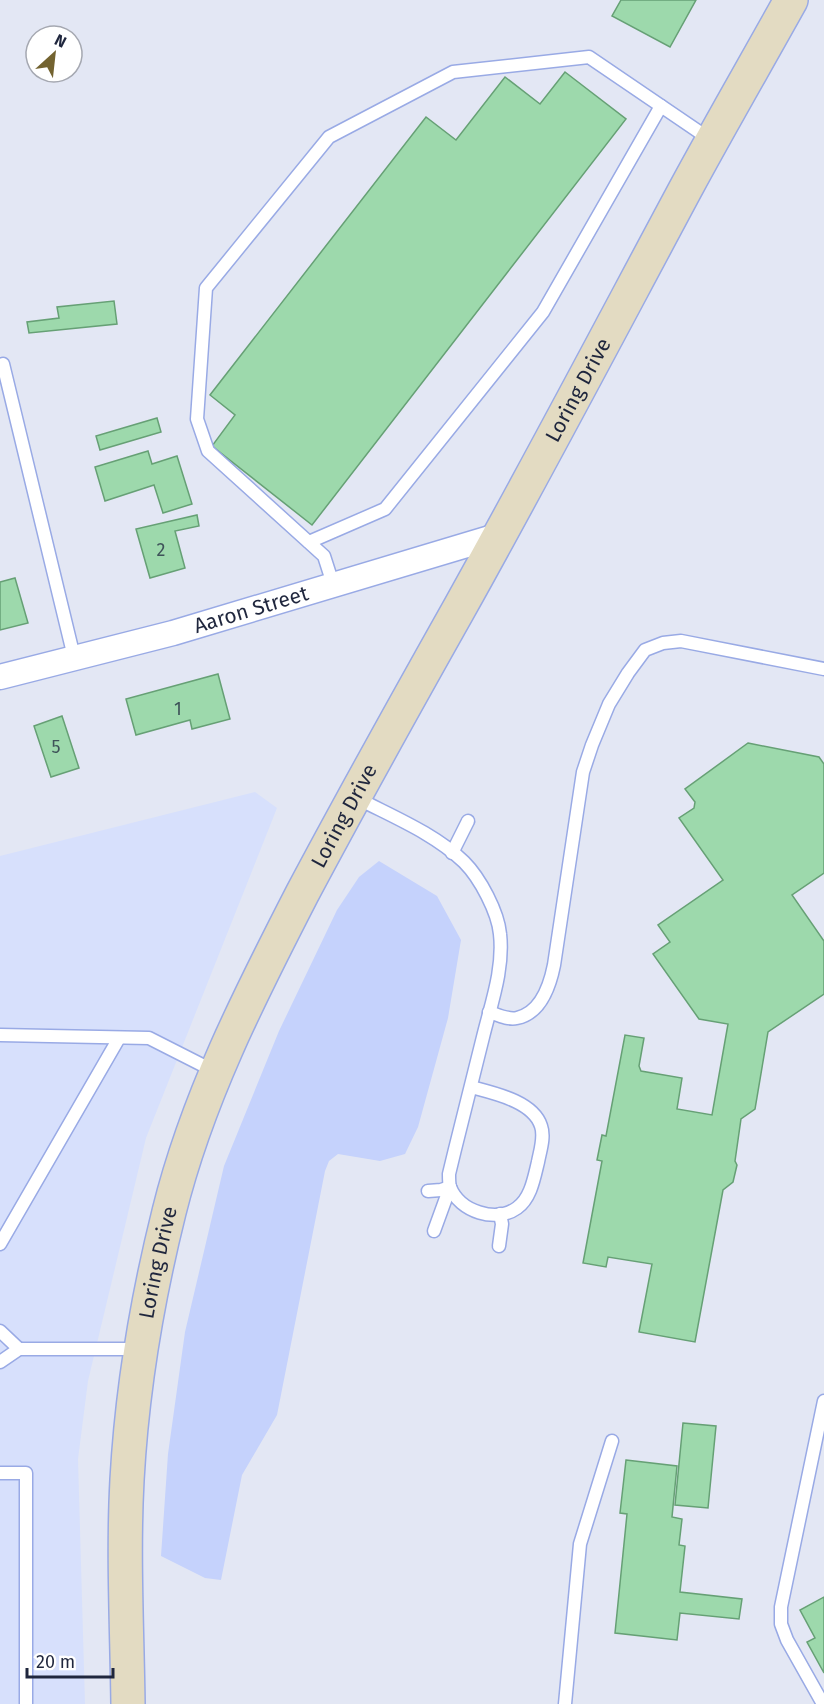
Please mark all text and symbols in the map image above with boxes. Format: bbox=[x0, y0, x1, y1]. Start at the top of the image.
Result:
north arrow bbox=[24, 24, 84, 84]
text: N bbox=[52, 30, 70, 52]
street label: Loring Drive bbox=[540, 333, 617, 447]
house number: 2 bbox=[157, 539, 166, 561]
street label: Aaron Street bbox=[191, 580, 312, 639]
house number: 1 bbox=[174, 698, 182, 720]
house number: 5 bbox=[51, 736, 61, 758]
street label: Loring Drive bbox=[305, 759, 383, 872]
street label: Loring Drive bbox=[133, 1204, 183, 1321]
scale bar bbox=[27, 1641, 112, 1679]
text: 20 m bbox=[36, 1651, 75, 1673]

